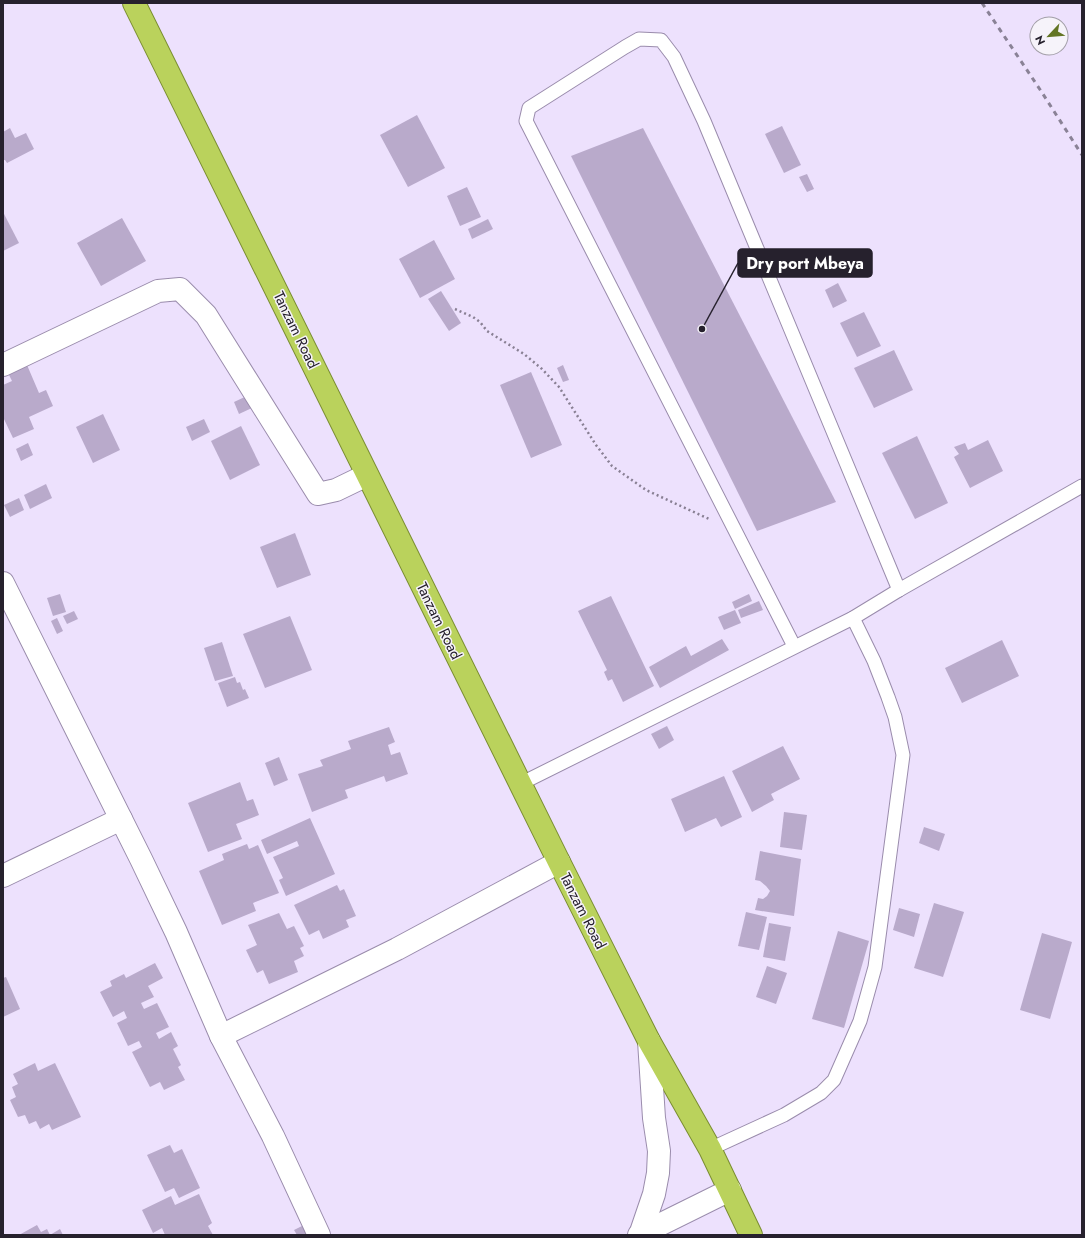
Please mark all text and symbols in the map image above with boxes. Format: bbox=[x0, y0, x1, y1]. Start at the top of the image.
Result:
north arrow bbox=[1029, 16, 1069, 56]
text: N bbox=[1031, 33, 1049, 48]
callout: Dry port Mbeya bbox=[738, 249, 872, 277]
text: Dry port Mbeya bbox=[746, 252, 864, 275]
street label: Tanzam Road bbox=[268, 288, 324, 372]
street label: Tanzam Road bbox=[411, 579, 467, 663]
street label: Tanzam Road bbox=[554, 869, 612, 953]

